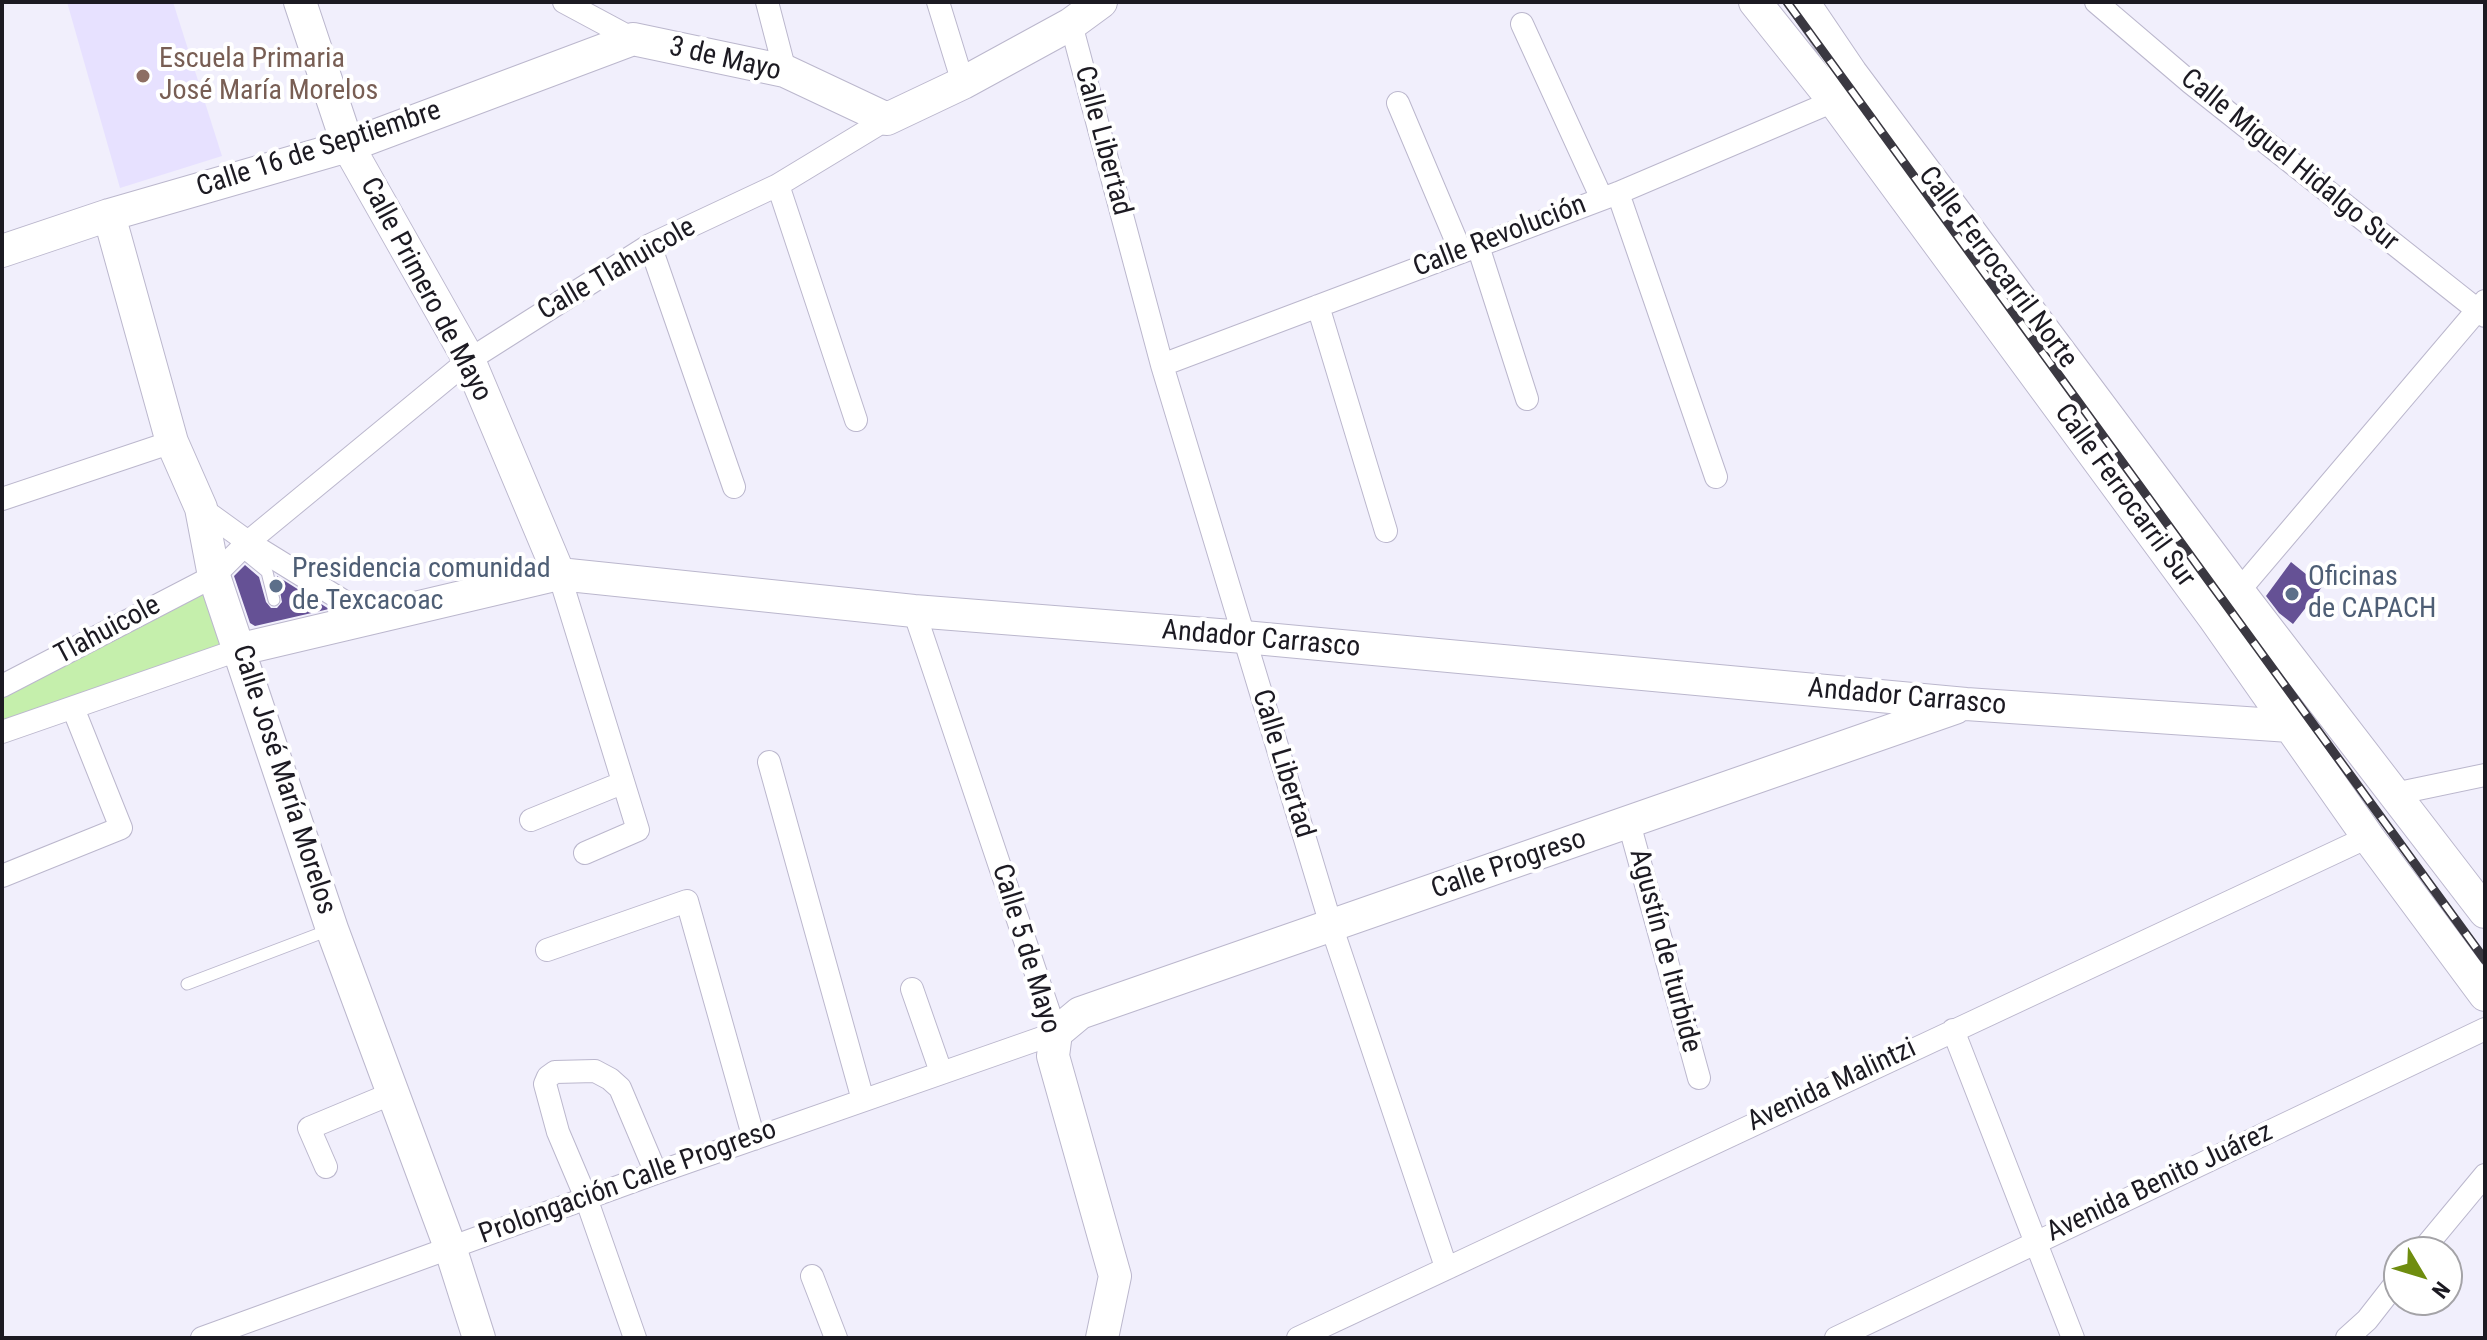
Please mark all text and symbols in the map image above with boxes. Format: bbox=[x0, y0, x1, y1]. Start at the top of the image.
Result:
street label: 3 de Mayo bbox=[666, 31, 784, 89]
place label: Escuela Primaria José María Morelos bbox=[159, 43, 378, 109]
street label: Calle Libertad bbox=[1066, 63, 1138, 219]
street label: Calle Miguel Hidalgo Sur bbox=[2173, 63, 2405, 259]
marker: Escuela Primaria José María Morelos bbox=[134, 67, 152, 85]
street label: Calle 16 de Septiembre bbox=[193, 95, 445, 205]
street label: Calle Ferrocarril Norte bbox=[1910, 161, 2084, 375]
street label: Calle Primero de Mayo bbox=[352, 172, 498, 408]
street label: Calle Revolución bbox=[1409, 189, 1591, 285]
street label: Calle Tlahuicole bbox=[532, 211, 702, 329]
street label: Calle Ferrocarril Sur bbox=[2046, 398, 2202, 594]
place label: Presidencia comunidad de Texcacoac bbox=[292, 553, 551, 619]
place label: Oficinas de CAPACH bbox=[2308, 561, 2436, 627]
marker: Presidencia comunidad de Texcacoac bbox=[267, 577, 285, 595]
marker: Oficinas de CAPACH bbox=[2283, 585, 2301, 603]
street label: Tlahuicole bbox=[50, 589, 166, 673]
street label: Andador Carrasco bbox=[1160, 615, 1362, 665]
street label: Calle José María Morelos bbox=[224, 641, 342, 919]
street label: Andador Carrasco bbox=[1806, 673, 2008, 723]
street label: Calle Libertad bbox=[1244, 686, 1320, 842]
street label: Calle Progreso bbox=[1427, 823, 1591, 907]
street label: Agustín de Iturbide bbox=[1621, 846, 1707, 1056]
street label: Calle 5 de Mayo bbox=[983, 860, 1067, 1038]
street label: Avenida Malintzi bbox=[1742, 1032, 1922, 1140]
street label: Prolongación Calle Progreso bbox=[475, 1114, 781, 1252]
street label: Avenida Benito Juárez bbox=[2042, 1116, 2278, 1250]
north arrow bbox=[2383, 1236, 2463, 1316]
text: N bbox=[2427, 1277, 2455, 1303]

